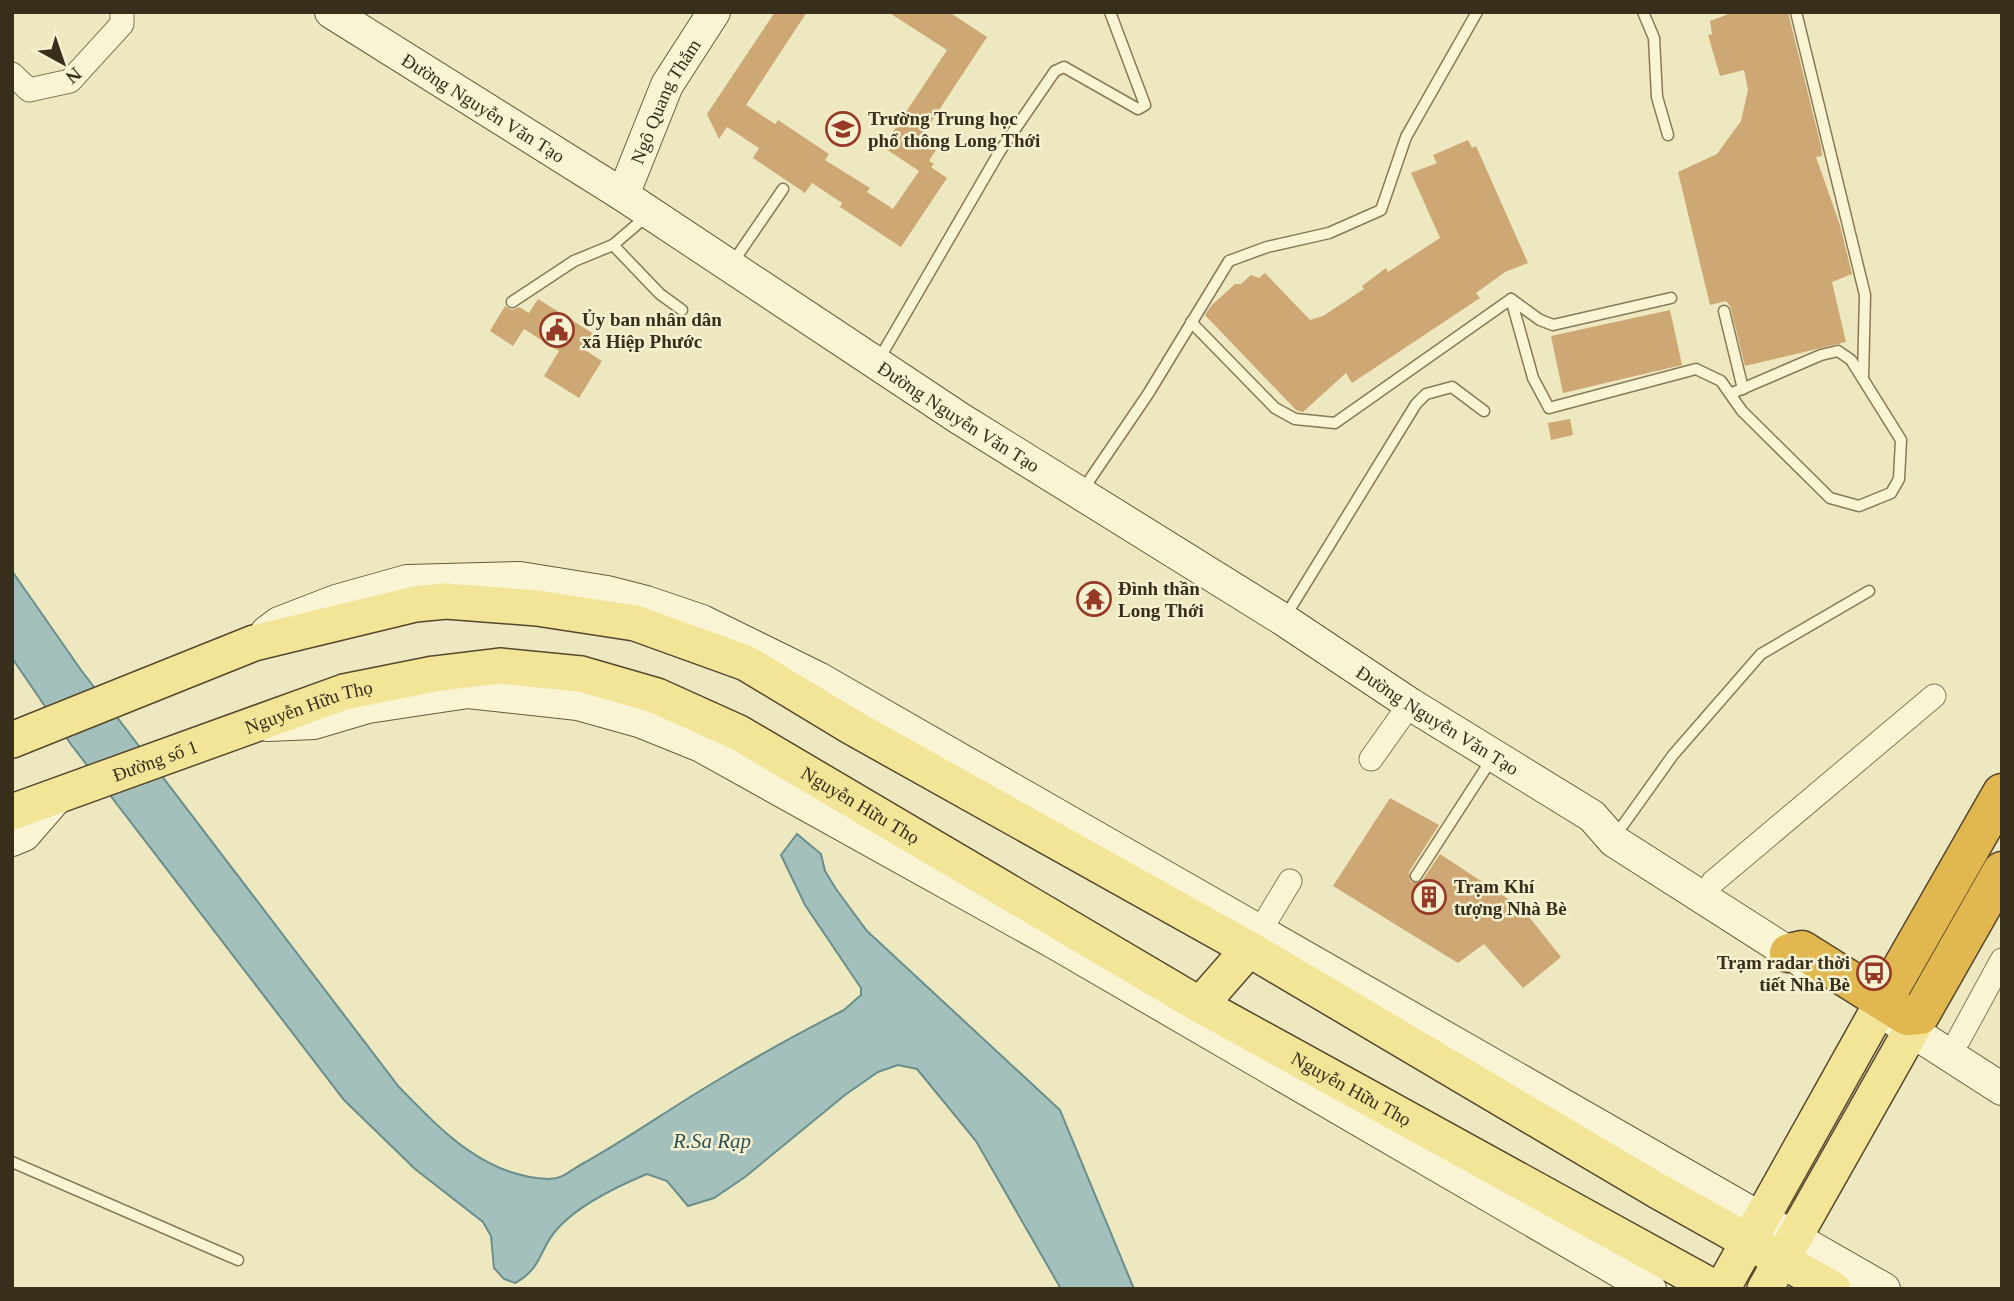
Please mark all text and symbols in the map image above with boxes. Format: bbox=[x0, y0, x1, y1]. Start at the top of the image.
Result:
north arrow bbox=[28, 28, 98, 98]
street label: Ngô Quang Thắm bbox=[626, 35, 705, 167]
street label: Đường Nguyễn Văn Tạo bbox=[398, 49, 569, 166]
text: N bbox=[61, 63, 86, 88]
place label: Trường Trung học phổ thông Long Thới bbox=[868, 108, 1040, 151]
school or university icon: Trường Trung học phổ thông Long Thới bbox=[824, 110, 862, 148]
place label: Ủy ban nhân dân xã Hiệp Phước bbox=[582, 309, 722, 352]
public building icon: Ủy ban nhân dân xã Hiệp Phước bbox=[538, 311, 576, 349]
street label: Đường Nguyễn Văn Tạo bbox=[874, 357, 1044, 476]
place label: Đình thần Long Thới bbox=[1118, 578, 1204, 621]
temple icon: Đình thần Long Thới bbox=[1075, 580, 1113, 618]
street label: Đường Nguyễn Văn Tạo bbox=[1353, 661, 1523, 779]
street label: Nguyễn Hữu Thọ bbox=[242, 676, 374, 737]
street label: Đường số 1 bbox=[110, 735, 200, 785]
street label: Nguyễn Hữu Thọ bbox=[798, 762, 923, 848]
place label: Trạm Khí tượng Nhà Bè bbox=[1454, 876, 1567, 919]
building icon: Trạm Khí tượng Nhà Bè bbox=[1410, 878, 1448, 916]
place label: Trạm radar thời tiết Nhà Bè bbox=[1717, 952, 1850, 995]
bus stop icon: Trạm radar thời tiết Nhà Bè bbox=[1855, 954, 1893, 992]
street label: Nguyễn Hữu Thọ bbox=[1288, 1047, 1415, 1130]
water label: R.Sa Rạp bbox=[672, 1129, 751, 1153]

